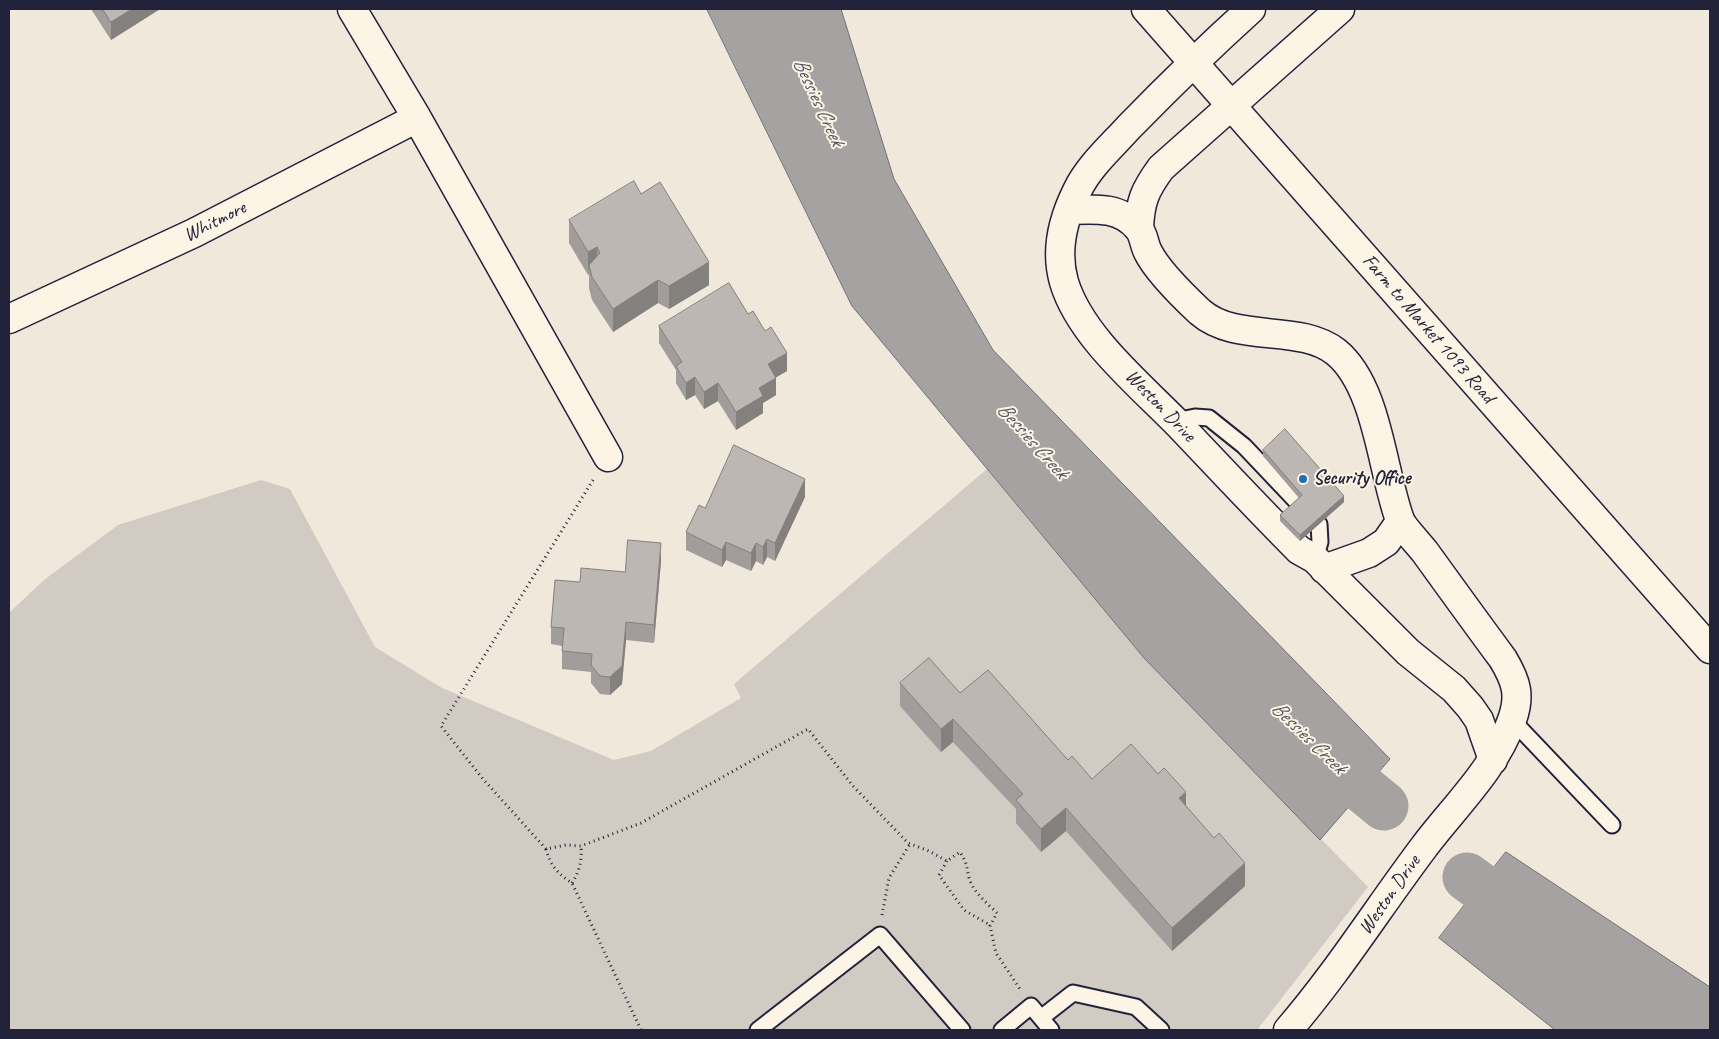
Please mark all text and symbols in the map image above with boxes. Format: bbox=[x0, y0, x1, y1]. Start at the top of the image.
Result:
water label: Bessies Creek bbox=[787, 54, 849, 150]
street label: Whitmore bbox=[180, 196, 250, 248]
street label: Farm to Market 1093 Road bbox=[1357, 249, 1499, 409]
street label: Weston Drive bbox=[1120, 365, 1200, 447]
water label: Bessies Creek bbox=[991, 398, 1073, 484]
place label: Security Office bbox=[1313, 467, 1410, 491]
marker: Security Office bbox=[1297, 473, 1309, 485]
water label: Bessies Creek bbox=[1265, 696, 1351, 780]
street label: Weston Drive bbox=[1354, 851, 1426, 939]

